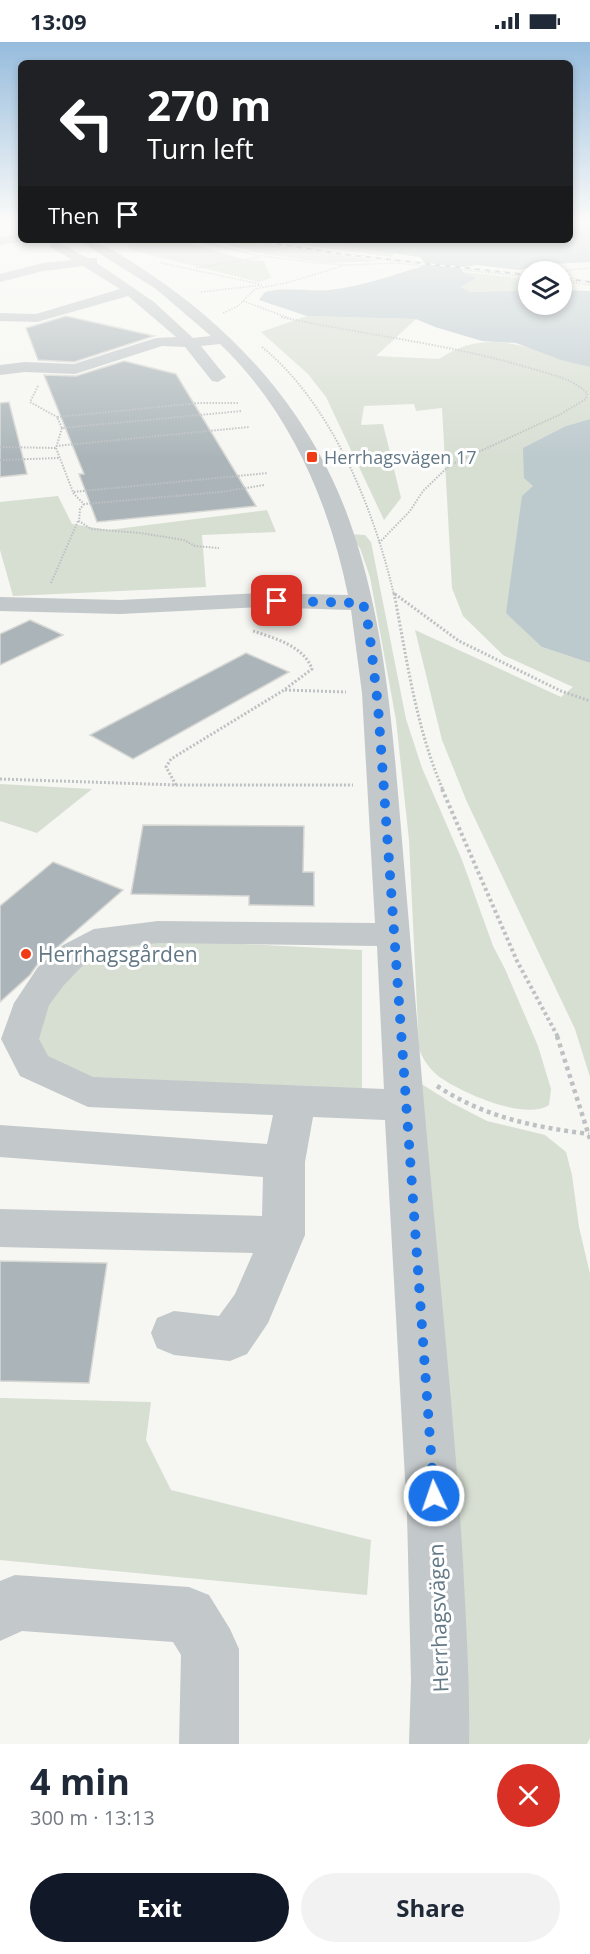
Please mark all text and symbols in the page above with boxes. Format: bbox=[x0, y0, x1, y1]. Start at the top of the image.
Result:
text: 13:09 bbox=[30, 6, 87, 36]
text: 270 m bbox=[147, 76, 271, 133]
icon: left bbox=[48, 84, 126, 162]
text: Turn left bbox=[147, 130, 254, 167]
icon: arrive bbox=[111, 198, 144, 231]
text: Then bbox=[48, 200, 99, 230]
map controls bbox=[518, 261, 572, 315]
button: layers bbox=[518, 261, 572, 315]
place label: Herrhagsvägen 17 bbox=[324, 445, 477, 469]
marker: Herrhagsvägen 17 bbox=[305, 450, 319, 464]
pin bbox=[251, 575, 302, 626]
icon: arrive bbox=[260, 584, 293, 617]
place label: Herrhagsgården bbox=[38, 940, 198, 968]
marker: Herrhagsgården bbox=[19, 947, 33, 961]
position arrow bbox=[402, 1464, 466, 1528]
street label: Herrhagsvägen bbox=[421, 1543, 455, 1693]
text: 4 min bbox=[30, 1757, 130, 1806]
button: close bbox=[497, 1764, 560, 1827]
text: 300 m · 13:13 bbox=[30, 1804, 155, 1831]
button: Exit bbox=[30, 1873, 289, 1942]
button: Share bbox=[301, 1873, 560, 1942]

